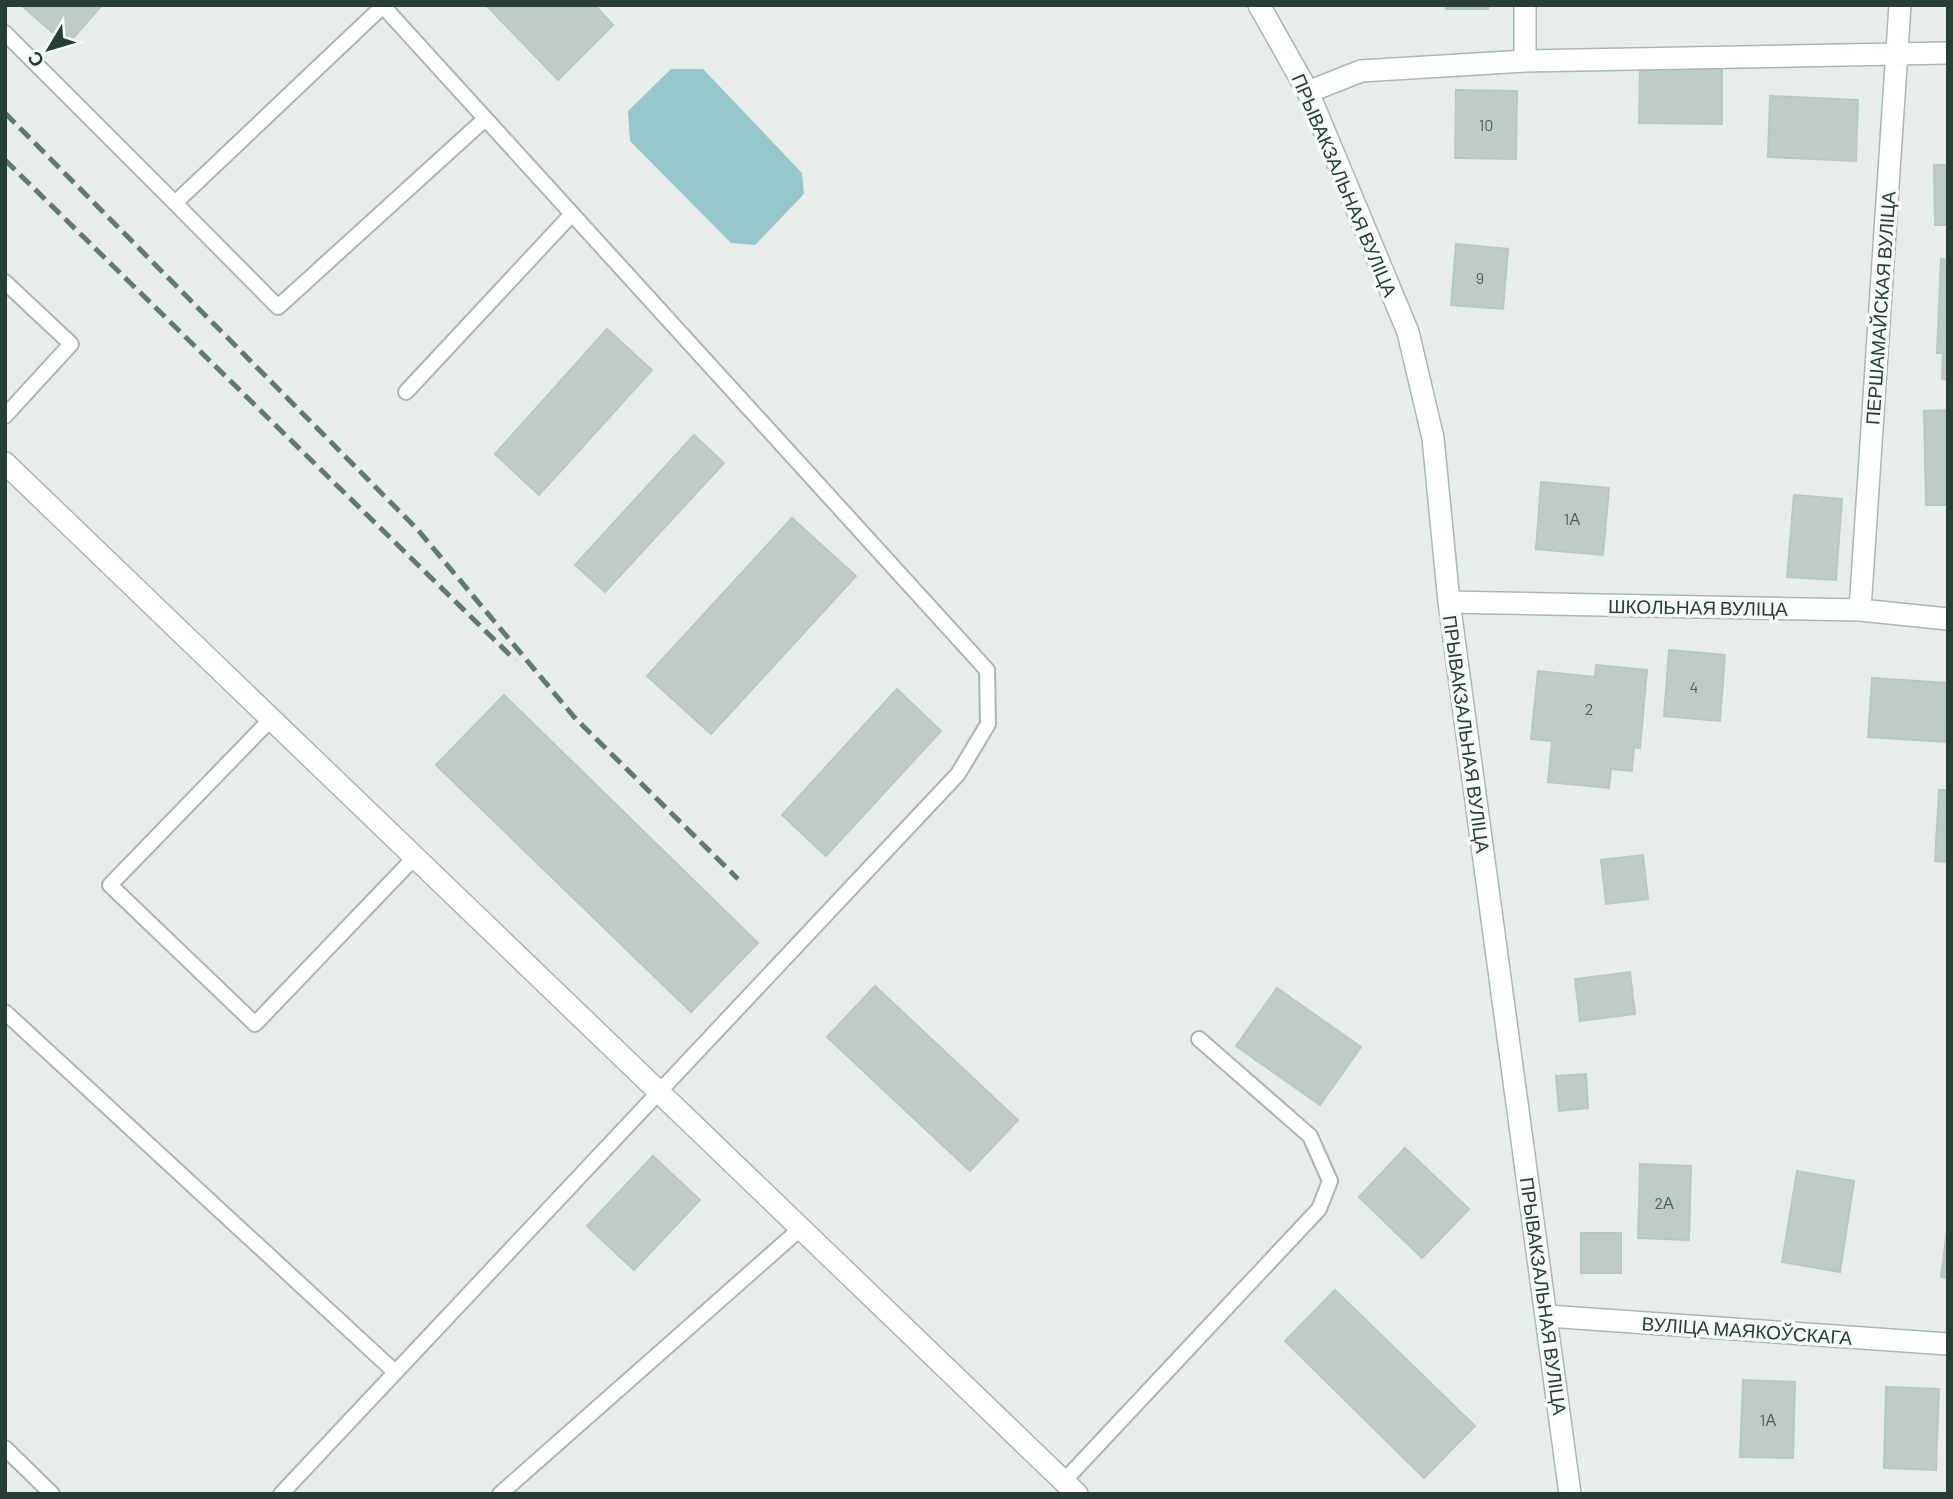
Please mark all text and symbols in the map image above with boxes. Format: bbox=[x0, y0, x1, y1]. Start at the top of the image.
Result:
north arrow bbox=[14, 14, 84, 84]
text: С bbox=[22, 47, 48, 72]
street label: ПРЫВАКЗАЛЬНАЯ ВУЛІЦА bbox=[1288, 70, 1403, 300]
house number: 10 bbox=[1479, 115, 1493, 134]
street label: ПЕРШАМАЙСКАЯ ВУЛІЦА bbox=[1860, 190, 1900, 426]
house number: 9 bbox=[1476, 268, 1484, 287]
house number: 1А bbox=[1564, 509, 1580, 528]
street label: ШКОЛЬНАЯ ВУЛІЦА bbox=[1608, 594, 1788, 620]
street label: ПРЫВАКЗАЛЬНАЯ ВУЛІЦА bbox=[1439, 614, 1495, 855]
house number: 4 bbox=[1690, 677, 1698, 696]
house number: 2 bbox=[1585, 699, 1593, 718]
street label: ПРЫВАКЗАЛЬНАЯ ВУЛІЦА bbox=[1516, 1176, 1572, 1417]
house number: 2А bbox=[1654, 1193, 1674, 1212]
street label: ВУЛІЦА МАЯКОЎСКАГА bbox=[1641, 1311, 1853, 1349]
house number: 1А bbox=[1760, 1410, 1776, 1429]

